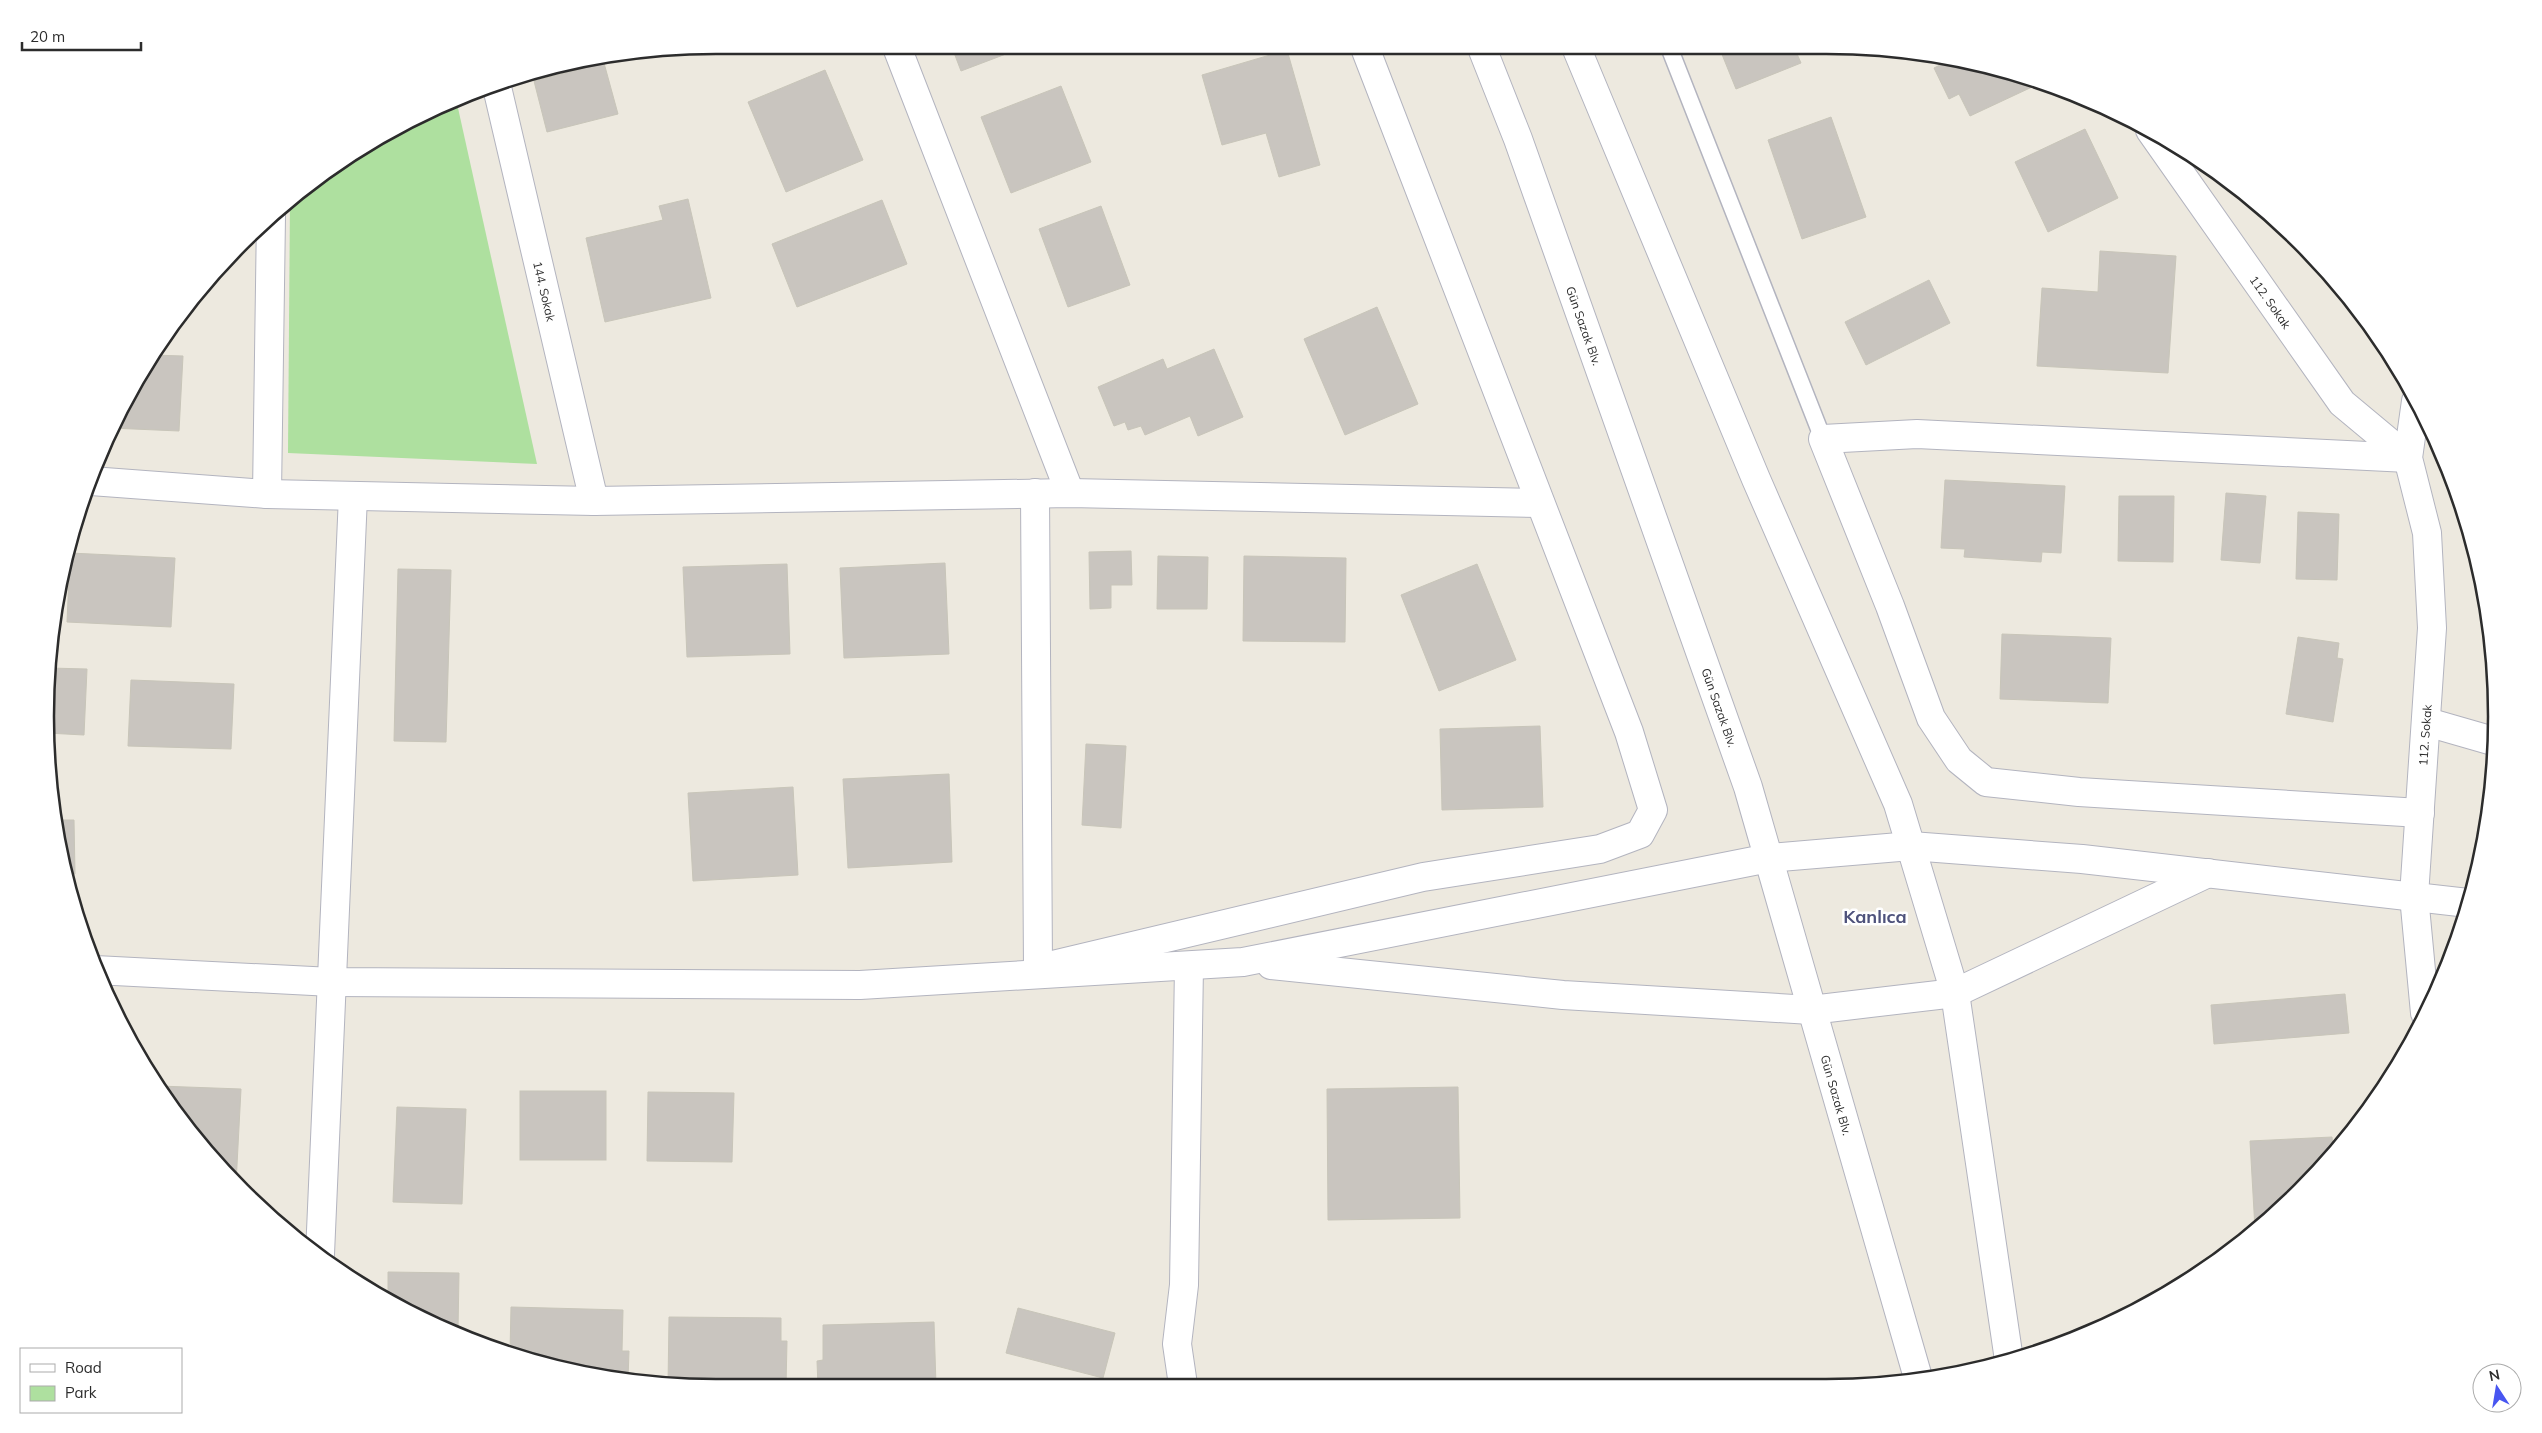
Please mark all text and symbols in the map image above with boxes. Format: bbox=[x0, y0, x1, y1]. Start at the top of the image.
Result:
scale bar bbox=[22, 20, 141, 52]
text: 20 m bbox=[30, 27, 65, 46]
street label: 144. Sokak bbox=[531, 260, 559, 324]
street label: 112. Sokak bbox=[2247, 272, 2295, 332]
street label: Gün Sazak Blv. bbox=[1563, 284, 1605, 367]
street label: Gün Sazak Blv. bbox=[1699, 666, 1741, 749]
street label: 112. Sokak bbox=[2415, 703, 2435, 766]
district label: Kanlıca bbox=[1843, 905, 1907, 928]
street label: Gün Sazak Blv. bbox=[1818, 1053, 1855, 1137]
legend bbox=[20, 1348, 182, 1413]
text: Road bbox=[65, 1358, 102, 1377]
north arrow bbox=[2472, 1363, 2522, 1413]
text: N bbox=[2487, 1365, 2501, 1385]
text: Park bbox=[65, 1383, 97, 1402]

